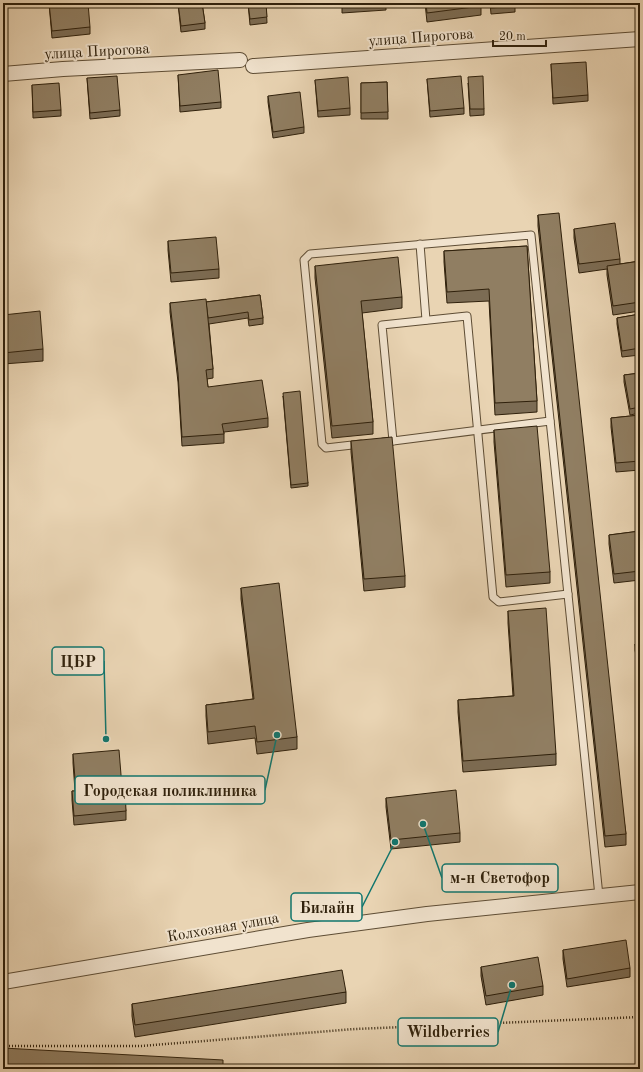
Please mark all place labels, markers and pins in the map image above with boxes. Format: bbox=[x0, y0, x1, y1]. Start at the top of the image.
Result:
callout: ЦБР bbox=[52, 647, 104, 675]
callout: Городская поликлиника bbox=[75, 776, 265, 804]
callout: м-н Светофор bbox=[442, 864, 558, 892]
callout: Билайн bbox=[291, 893, 362, 921]
callout: Wildberries bbox=[398, 1018, 498, 1046]

